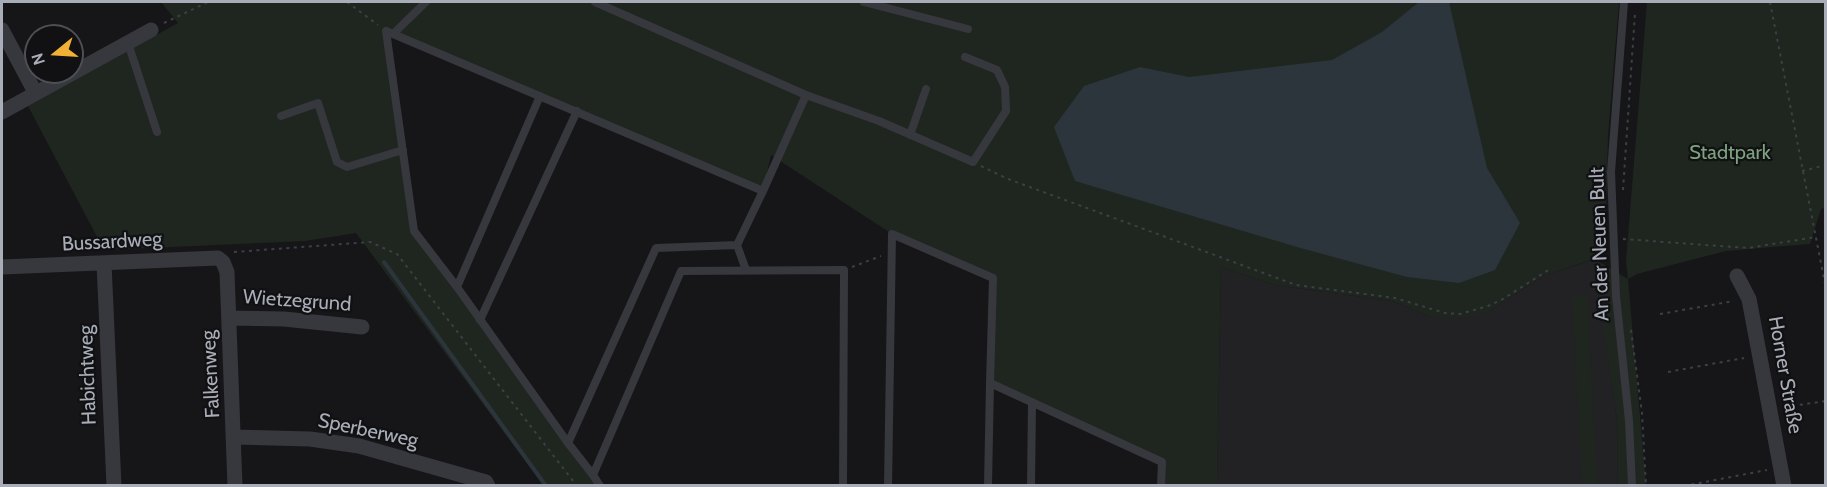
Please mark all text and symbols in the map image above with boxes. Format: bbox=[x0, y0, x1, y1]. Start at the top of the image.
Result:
north arrow bbox=[24, 24, 84, 84]
text: N bbox=[28, 51, 49, 67]
park label: Stadtpark bbox=[1689, 141, 1771, 165]
street label: An der Neuen Bult bbox=[1585, 166, 1615, 322]
street label: Bussardweg bbox=[61, 227, 163, 257]
street label: Wietzegrund bbox=[242, 285, 352, 317]
street label: Horner Straße bbox=[1763, 314, 1807, 436]
street label: Habichtweg bbox=[74, 325, 102, 425]
street label: Falkenweg bbox=[197, 329, 225, 419]
street label: Sperberweg bbox=[316, 409, 420, 453]

